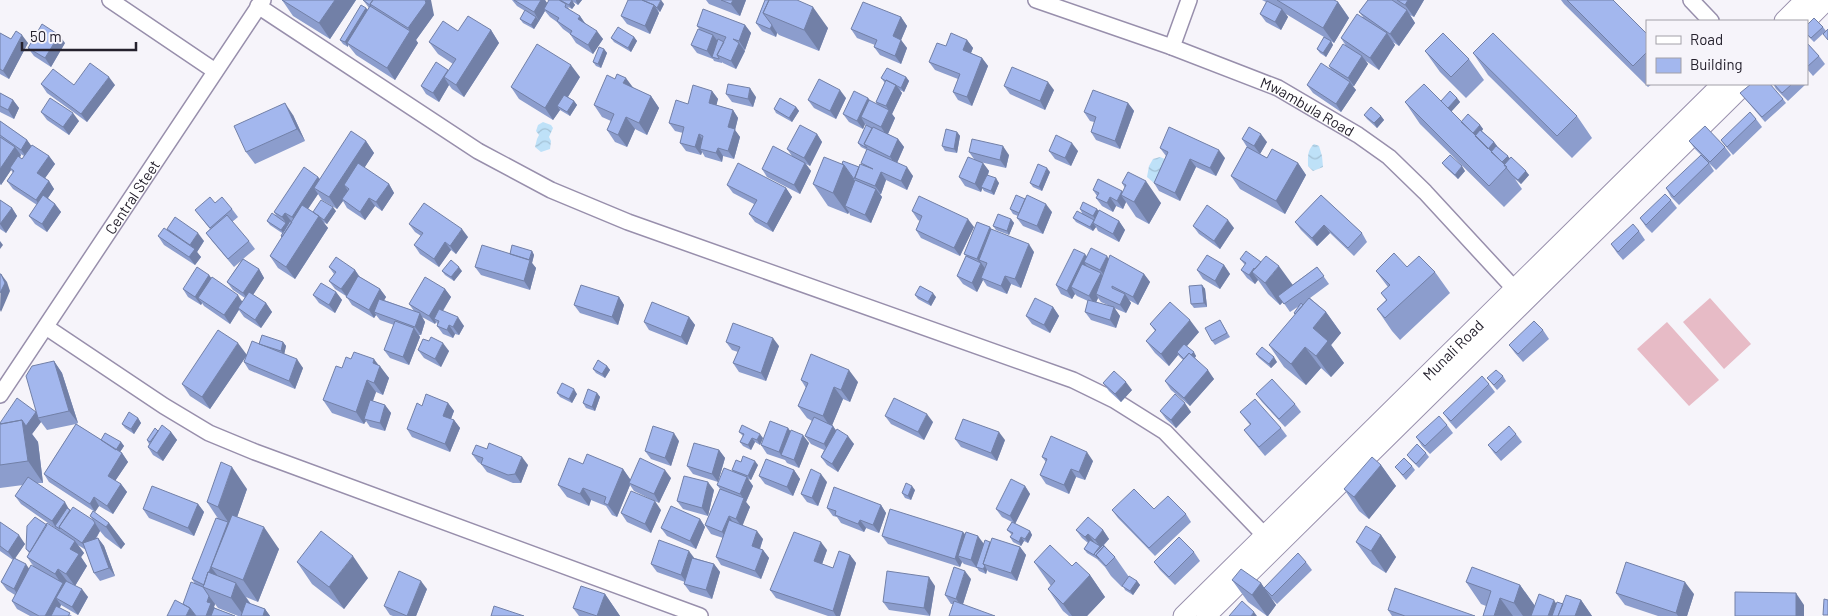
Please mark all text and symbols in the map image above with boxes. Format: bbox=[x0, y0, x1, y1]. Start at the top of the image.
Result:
scale bar bbox=[22, 20, 136, 52]
legend bbox=[1646, 20, 1808, 85]
text: 50 m bbox=[30, 27, 62, 45]
text: Road bbox=[1690, 30, 1723, 48]
text: Building bbox=[1690, 55, 1743, 73]
street label: Mwambula Road bbox=[1258, 73, 1358, 140]
street label: Central Steet bbox=[101, 156, 163, 238]
street label: Munali Road bbox=[1419, 316, 1487, 384]

